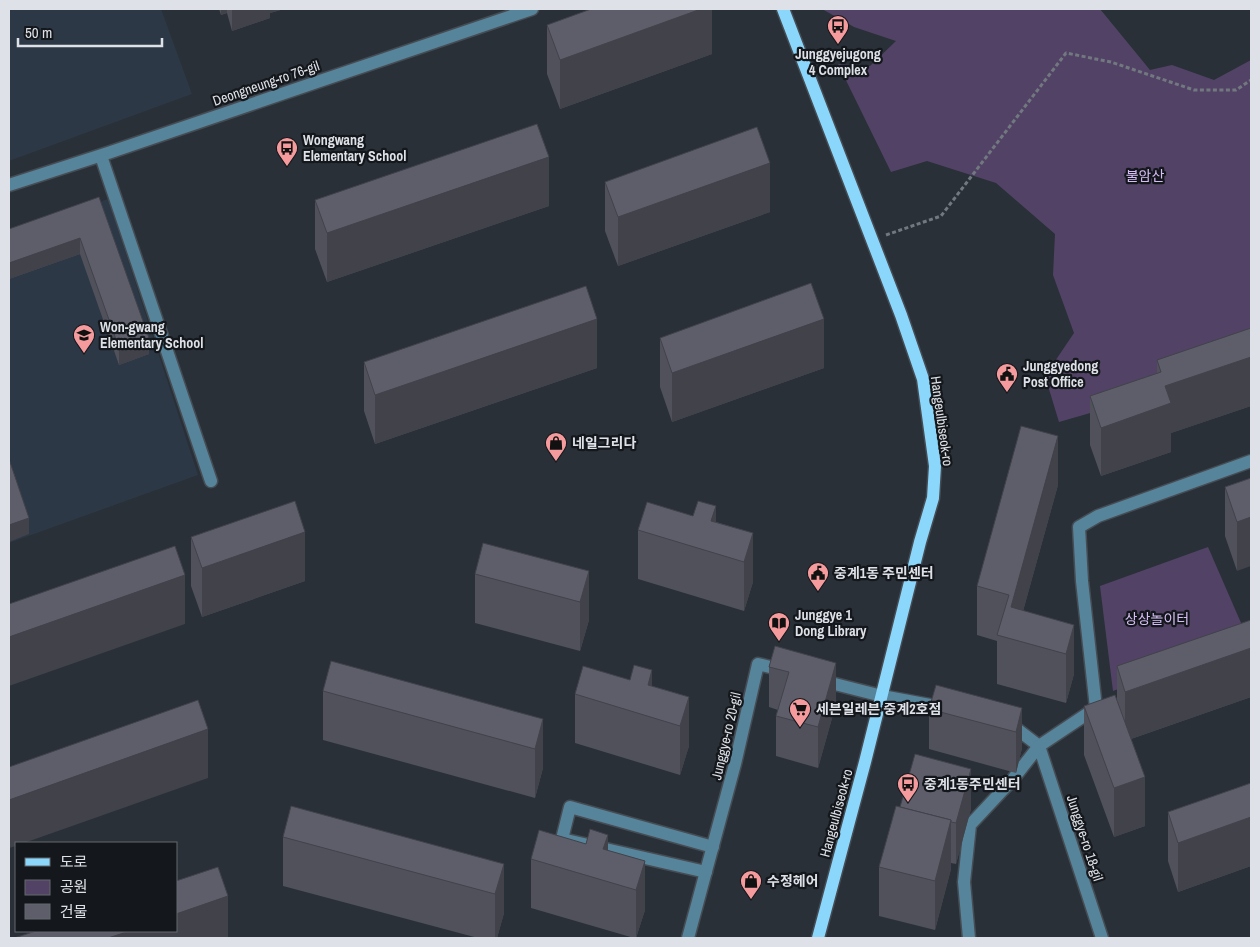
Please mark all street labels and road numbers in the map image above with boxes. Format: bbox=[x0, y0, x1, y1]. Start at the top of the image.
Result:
street label: Deongneung-ro 76-gil bbox=[210, 56, 322, 110]
street label: Hangeulbiseok-ro bbox=[927, 375, 957, 467]
street label: Junggye-ro 20-gil bbox=[707, 690, 745, 782]
street label: Hangeulbiseok-ro bbox=[816, 767, 856, 859]
street label: Junggye-ro 18-gil bbox=[1063, 793, 1107, 883]

